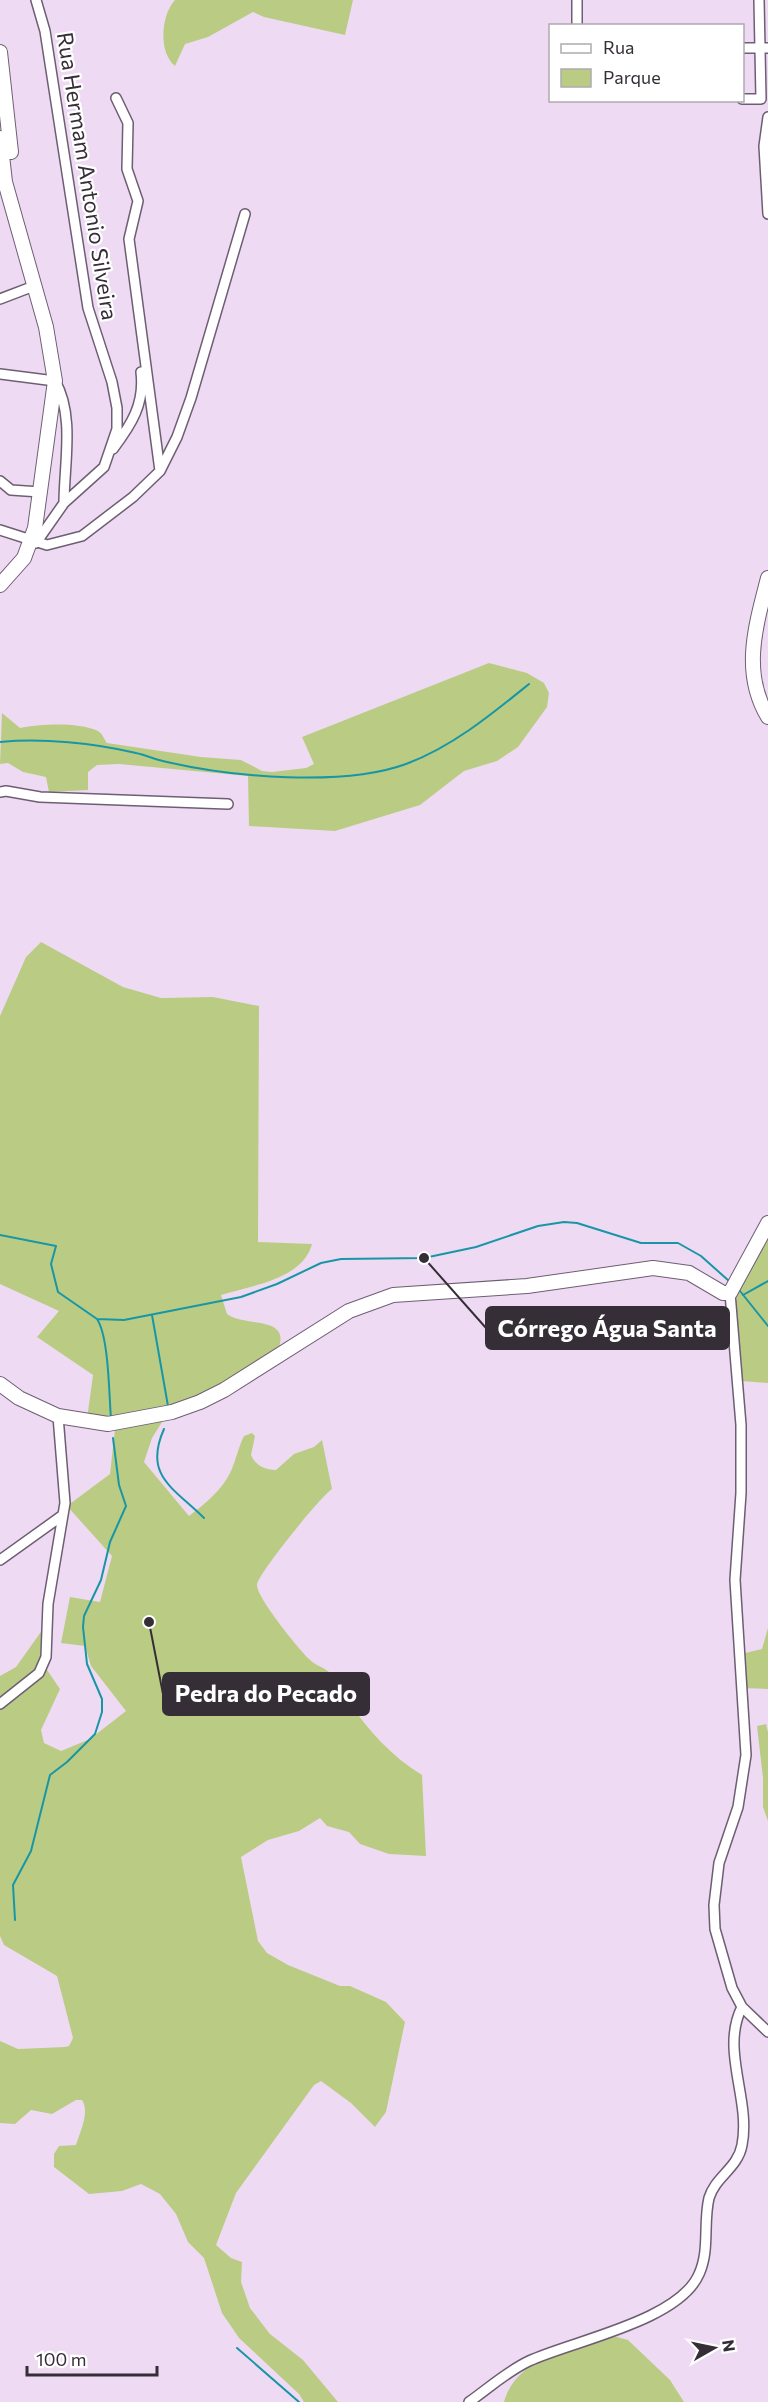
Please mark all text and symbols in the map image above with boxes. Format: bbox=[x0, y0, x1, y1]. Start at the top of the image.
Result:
legend bbox=[549, 24, 744, 102]
street label: Rua Hermam Antonio Silveira bbox=[52, 30, 124, 322]
text: Rua bbox=[603, 36, 634, 58]
text: Parque bbox=[603, 66, 661, 88]
callout: Córrego Água Santa bbox=[486, 1307, 729, 1349]
text: Córrego Água Santa bbox=[497, 1313, 717, 1342]
callout: Pedra do Pecado bbox=[163, 1673, 369, 1715]
text: Pedra do Pecado bbox=[175, 1678, 357, 1707]
north arrow bbox=[684, 2318, 744, 2378]
text: N bbox=[719, 2338, 740, 2353]
scale bar bbox=[27, 2339, 158, 2377]
text: 100 m bbox=[36, 2348, 86, 2370]

